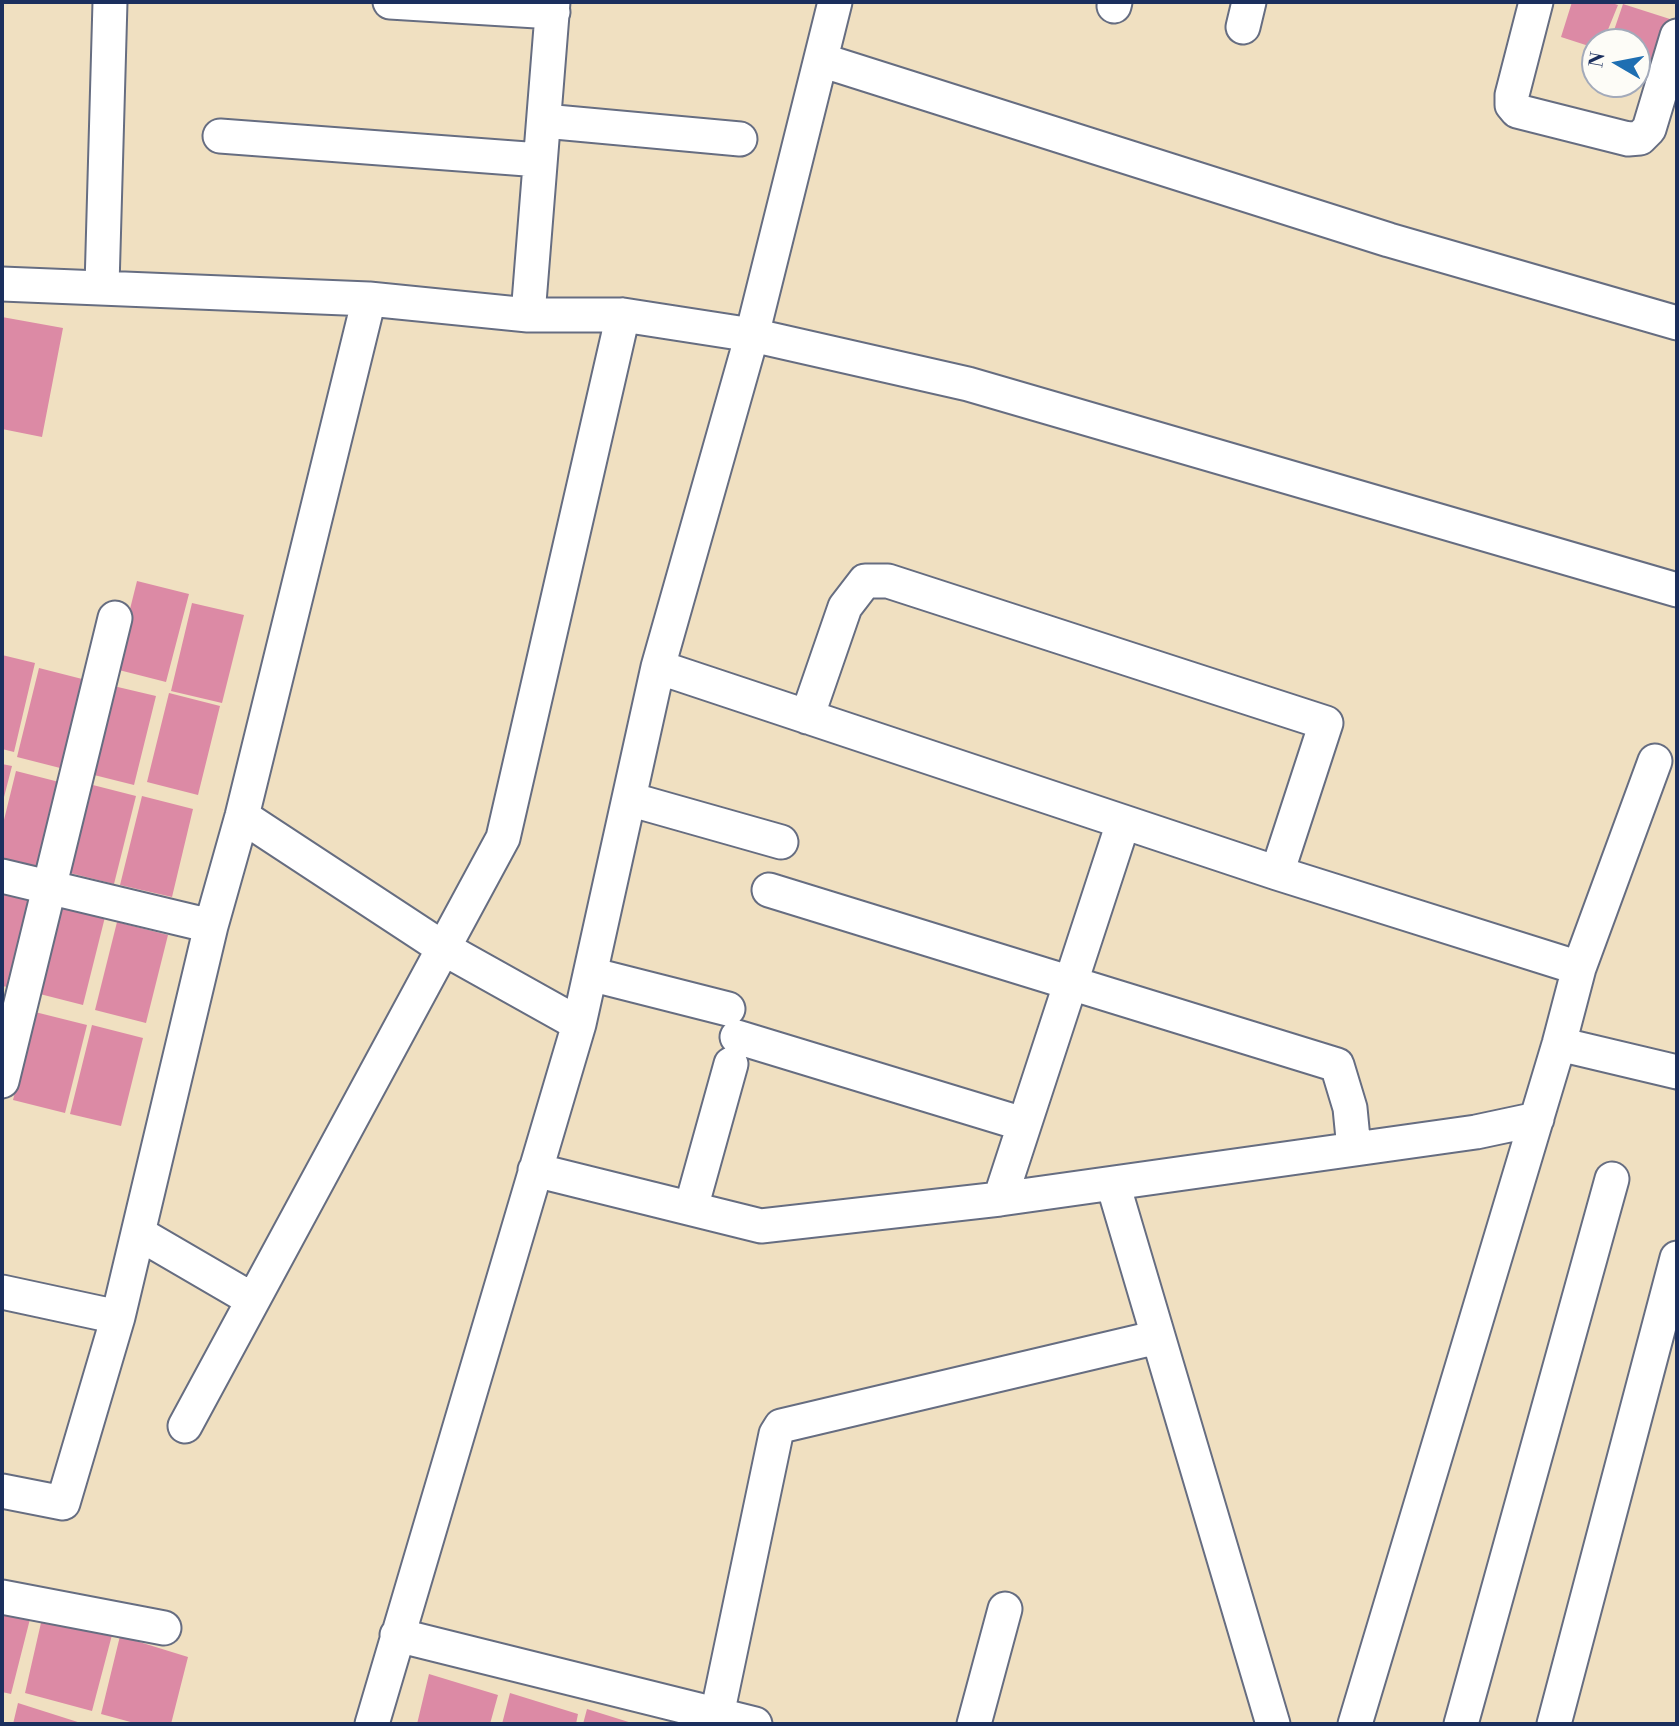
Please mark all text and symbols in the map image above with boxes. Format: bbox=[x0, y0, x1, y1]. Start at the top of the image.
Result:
north arrow bbox=[1581, 28, 1651, 98]
text: N bbox=[1584, 50, 1610, 69]

